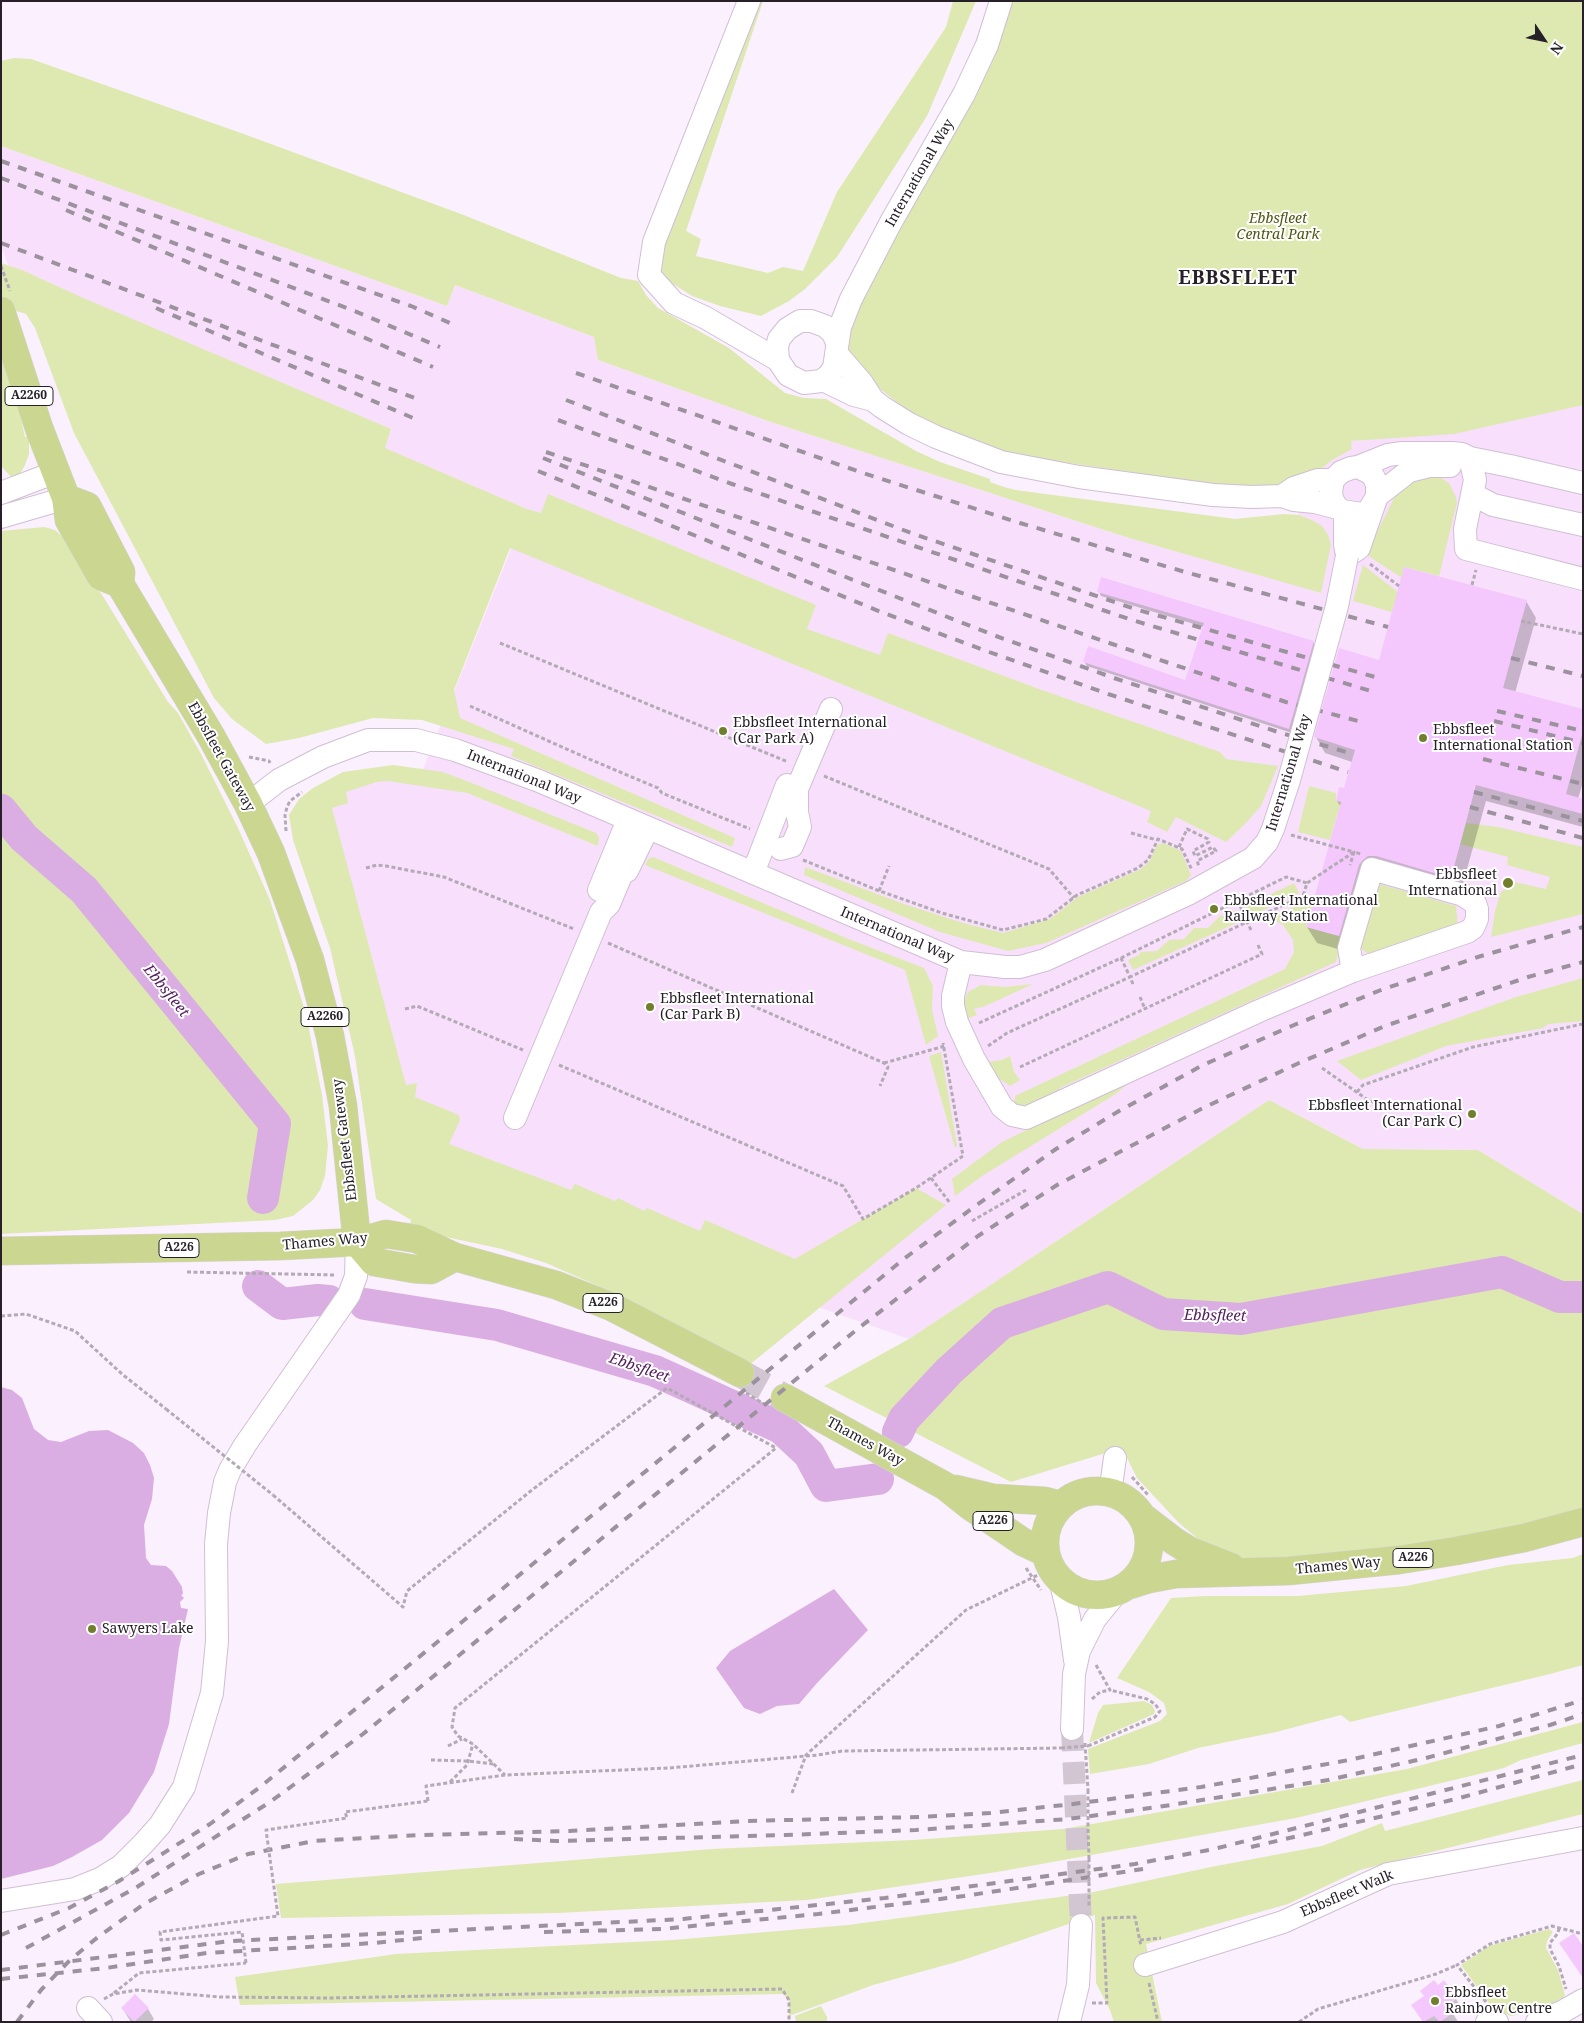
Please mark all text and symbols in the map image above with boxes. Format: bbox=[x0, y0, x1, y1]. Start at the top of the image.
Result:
north arrow bbox=[1519, 15, 1569, 65]
text: N bbox=[1546, 39, 1568, 59]
street label: International Way bbox=[882, 116, 958, 230]
park label: Ebbsfleet Central Park bbox=[1237, 211, 1319, 243]
district label: EBBSFLEET bbox=[1177, 268, 1299, 290]
road number: A2260 bbox=[5, 386, 53, 406]
street label: Ebbsfleet Gateway bbox=[184, 699, 258, 815]
street label: International Way bbox=[1263, 712, 1315, 834]
place label: Ebbsfleet International (Car Park A) bbox=[733, 715, 887, 748]
place label: Ebbsfleet International Station bbox=[1433, 722, 1572, 754]
marker: Ebbsfleet International (Car Park A) bbox=[717, 725, 729, 737]
marker: Ebbsfleet International Station bbox=[1417, 732, 1429, 744]
street label: International Way bbox=[464, 746, 584, 808]
place label: Ebbsfleet International bbox=[1408, 867, 1497, 900]
marker: Ebbsfleet International bbox=[1501, 876, 1515, 890]
place label: Ebbsfleet International Railway Station bbox=[1224, 893, 1378, 926]
street label: International Way bbox=[838, 903, 956, 967]
marker: Ebbsfleet International Railway Station bbox=[1208, 903, 1220, 915]
water label: Ebbsfleet bbox=[139, 961, 193, 1021]
place label: Ebbsfleet International (Car Park B) bbox=[660, 991, 814, 1024]
marker: Ebbsfleet International (Car Park B) bbox=[644, 1001, 656, 1013]
road number: A2260 bbox=[301, 1008, 349, 1026]
street label: Ebbsfleet Gateway bbox=[329, 1078, 361, 1202]
place label: Ebbsfleet International (Car Park C) bbox=[1308, 1098, 1462, 1130]
marker: Ebbsfleet International (Car Park C) bbox=[1466, 1108, 1478, 1120]
street label: Thames Way bbox=[282, 1230, 368, 1254]
road number: A226 bbox=[159, 1238, 199, 1258]
road number: A226 bbox=[583, 1294, 623, 1312]
water label: Ebbsfleet bbox=[1184, 1306, 1246, 1326]
water label: Ebbsfleet bbox=[607, 1349, 671, 1387]
street label: Thames Way bbox=[824, 1414, 906, 1470]
road number: A226 bbox=[973, 1512, 1013, 1530]
road number: A226 bbox=[1393, 1549, 1433, 1568]
street label: Thames Way bbox=[1295, 1554, 1381, 1578]
place label: Sawyers Lake bbox=[102, 1621, 194, 1637]
marker: Sawyers Lake bbox=[86, 1623, 98, 1635]
street label: Ebbsfleet Walk bbox=[1298, 1867, 1396, 1921]
place label: Ebbsfleet Rainbow Centre bbox=[1445, 1985, 1552, 2018]
marker: Ebbsfleet Rainbow Centre bbox=[1429, 1995, 1441, 2007]

